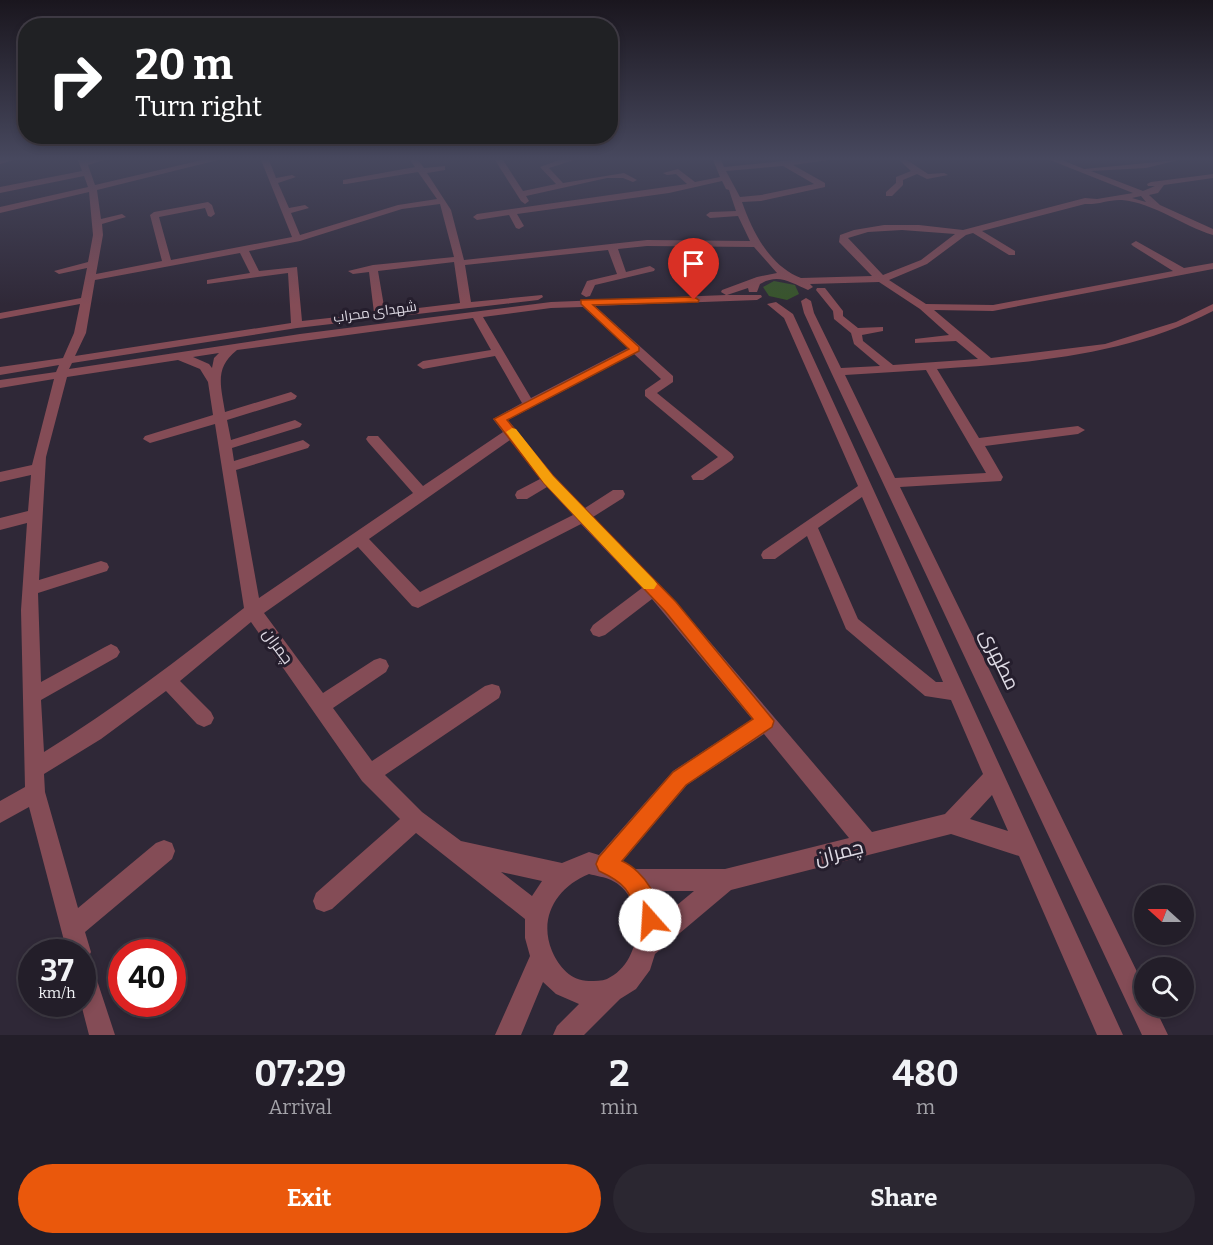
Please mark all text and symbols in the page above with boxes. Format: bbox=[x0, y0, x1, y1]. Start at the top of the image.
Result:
text: 20 m bbox=[135, 40, 233, 90]
icon: right bbox=[36, 42, 114, 120]
text: Turn right bbox=[135, 91, 262, 123]
pin bbox=[668, 238, 719, 300]
icon: arrive bbox=[677, 247, 710, 280]
street label: شهدای محراب bbox=[332, 298, 418, 326]
street label: چمران bbox=[257, 624, 297, 669]
street label: مطهری bbox=[974, 625, 1025, 694]
street label: چمران bbox=[812, 834, 866, 871]
north arrow bbox=[1134, 885, 1194, 945]
map controls bbox=[1134, 885, 1194, 1017]
position arrow bbox=[618, 888, 682, 952]
speed limit sign: 40 bbox=[108, 939, 186, 1017]
text: 37 bbox=[40, 953, 74, 989]
button: search bbox=[1134, 957, 1194, 1017]
text: km/h bbox=[38, 984, 76, 1002]
text: 07:29 bbox=[254, 1052, 346, 1096]
text: 2 bbox=[609, 1052, 629, 1096]
text: 480 bbox=[892, 1052, 959, 1096]
text: Arrival bbox=[269, 1095, 332, 1119]
text: min bbox=[600, 1095, 638, 1119]
text: m bbox=[916, 1095, 935, 1119]
button: Exit bbox=[18, 1164, 601, 1233]
button: Share bbox=[613, 1164, 1195, 1233]

